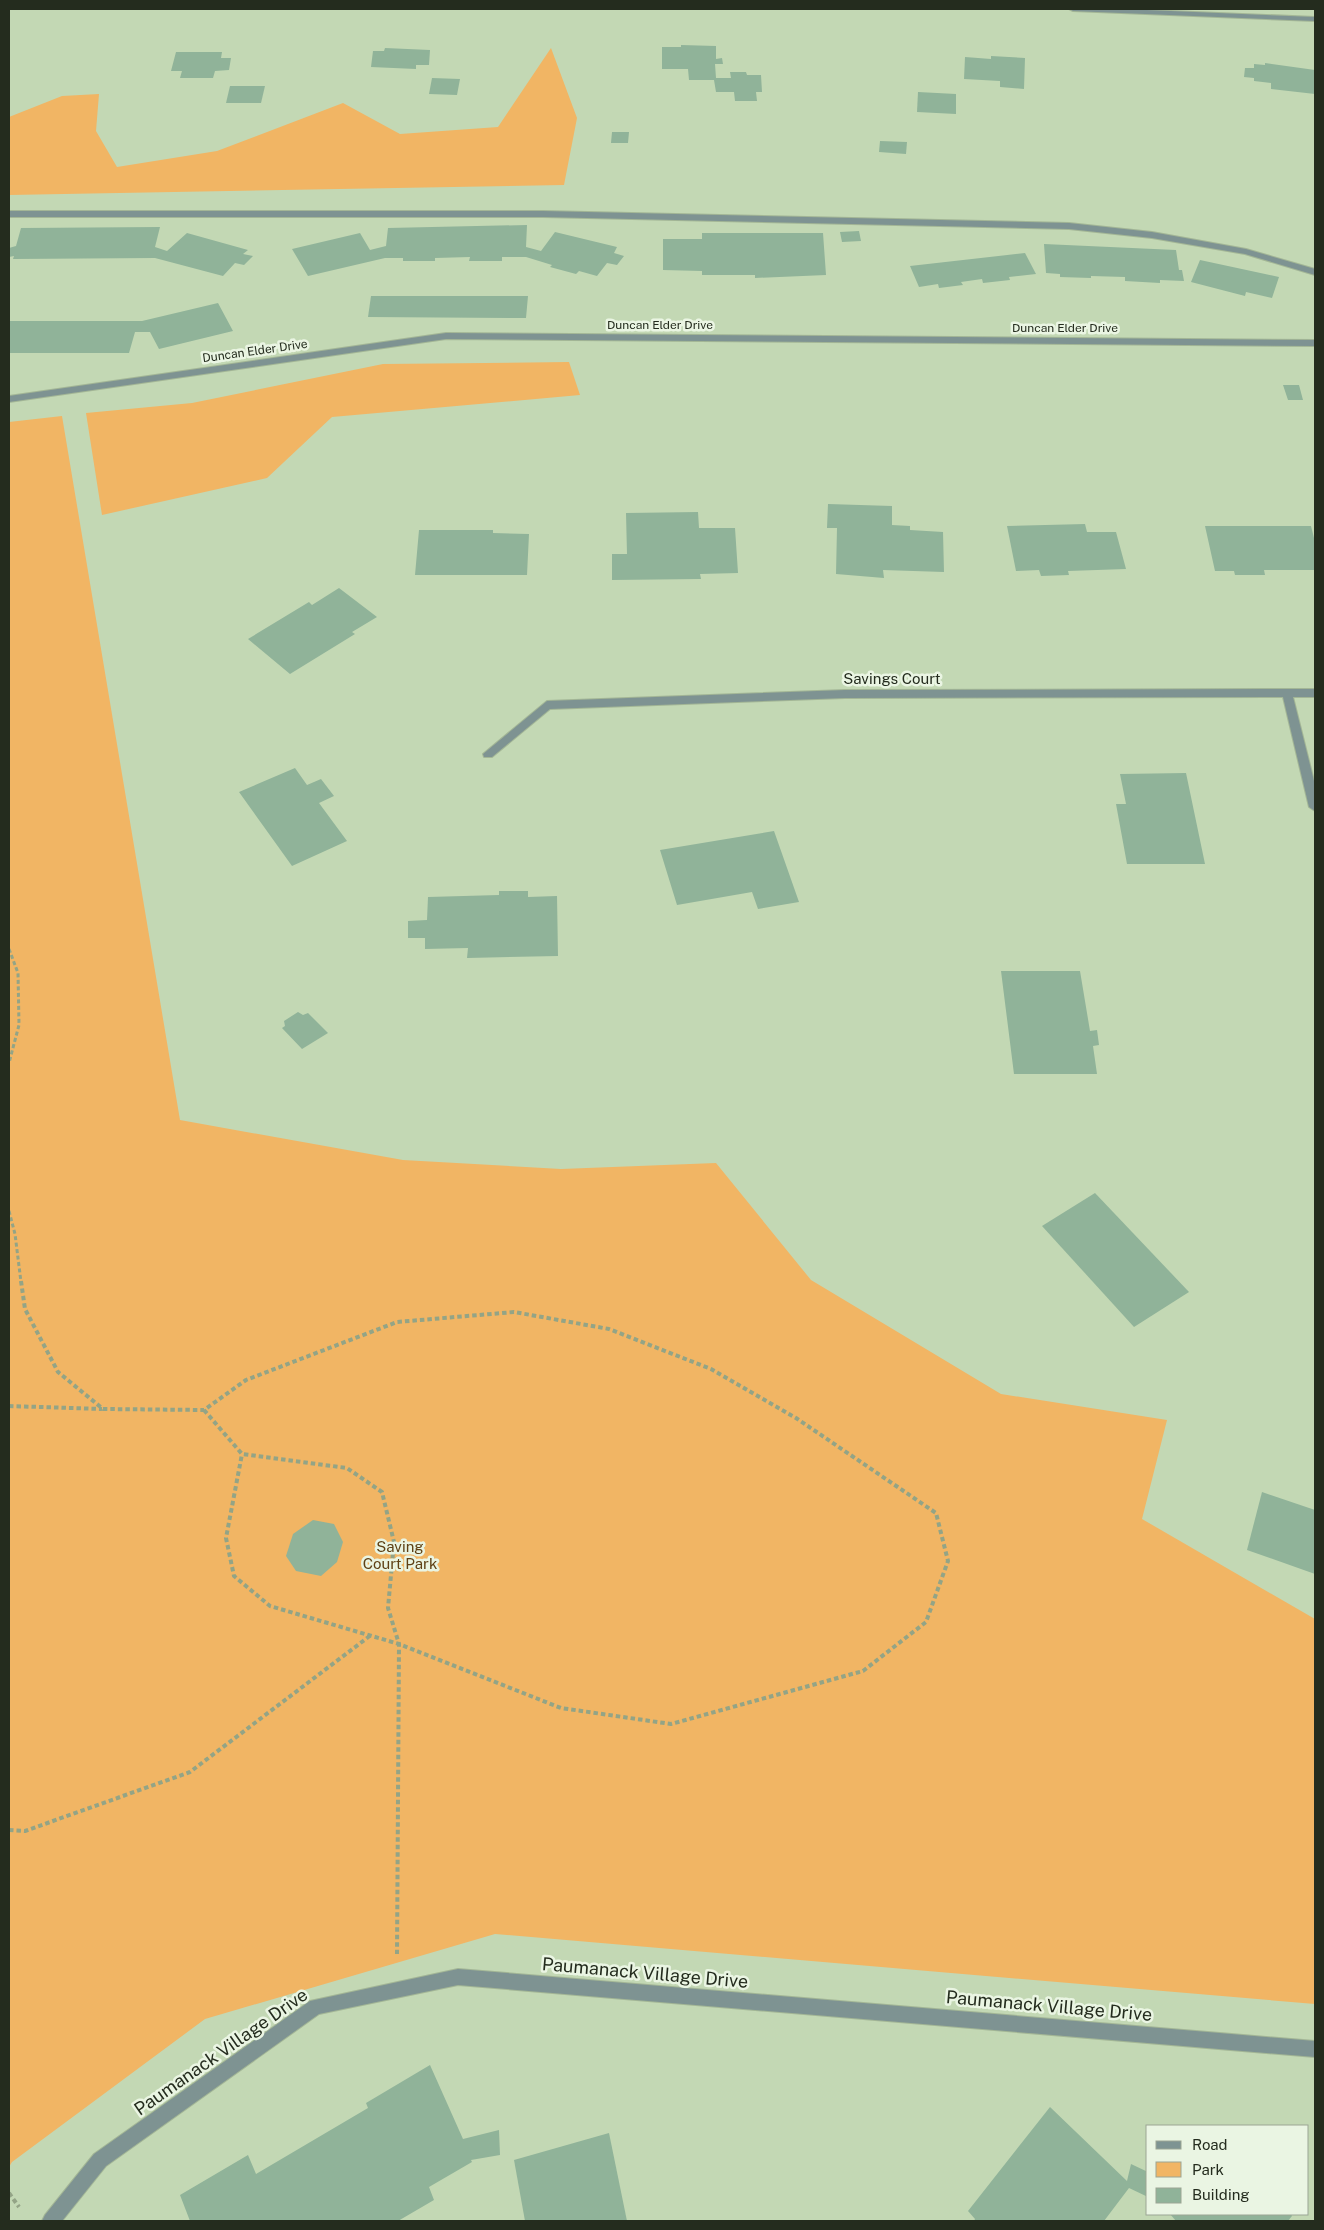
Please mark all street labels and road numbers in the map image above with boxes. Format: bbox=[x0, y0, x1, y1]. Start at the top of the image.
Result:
street label: Duncan Elder Drive bbox=[607, 318, 713, 332]
street label: Duncan Elder Drive bbox=[1012, 321, 1118, 335]
street label: Duncan Elder Drive bbox=[201, 337, 309, 365]
street label: Savings Court bbox=[843, 670, 941, 687]
street label: Paumanack Village Drive bbox=[541, 1953, 749, 1992]
street label: Paumanack Village Drive bbox=[130, 1984, 311, 2120]
street label: Paumanack Village Drive bbox=[945, 1986, 1153, 2025]

